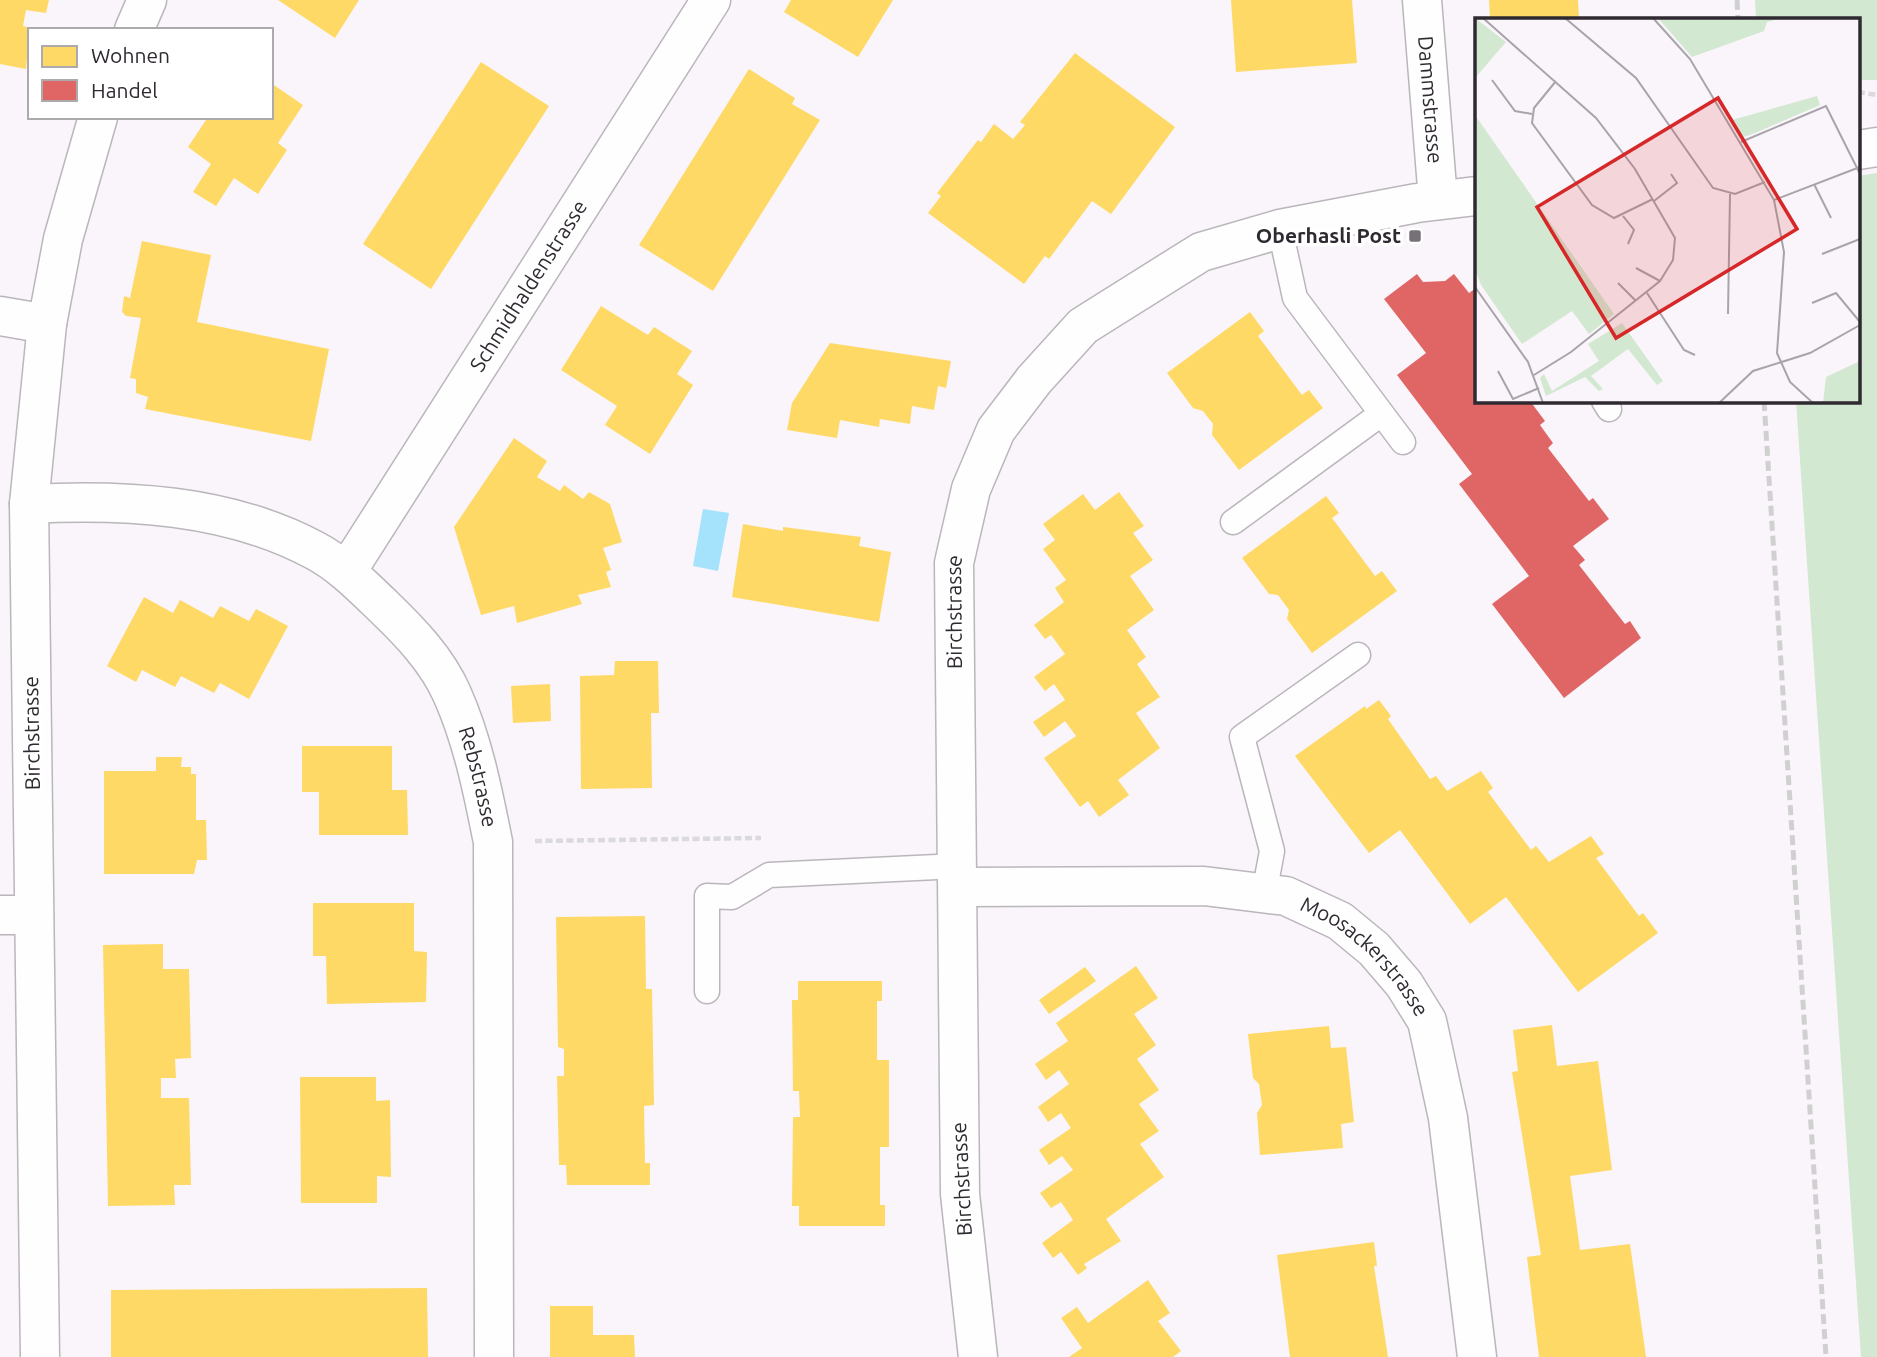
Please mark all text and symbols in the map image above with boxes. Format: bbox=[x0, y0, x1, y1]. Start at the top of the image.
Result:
inset map bbox=[1475, 18, 1860, 402]
legend bbox=[28, 28, 273, 119]
street label: Dammstrasse bbox=[1414, 35, 1448, 164]
text: Wohnen bbox=[91, 43, 170, 67]
text: Handel bbox=[91, 78, 158, 102]
street label: Schmidhaldenstrasse bbox=[464, 195, 591, 376]
place label: Oberhasli Post bbox=[1256, 223, 1401, 247]
marker: Oberhasli Post bbox=[1407, 228, 1423, 244]
street label: Birchstrasse bbox=[941, 552, 967, 669]
street label: Birchstrasse bbox=[18, 676, 44, 790]
street label: Rebstrasse bbox=[455, 723, 503, 829]
street label: Moosackerstrasse bbox=[1297, 891, 1434, 1020]
street label: Birchstrasse bbox=[946, 1121, 976, 1237]

